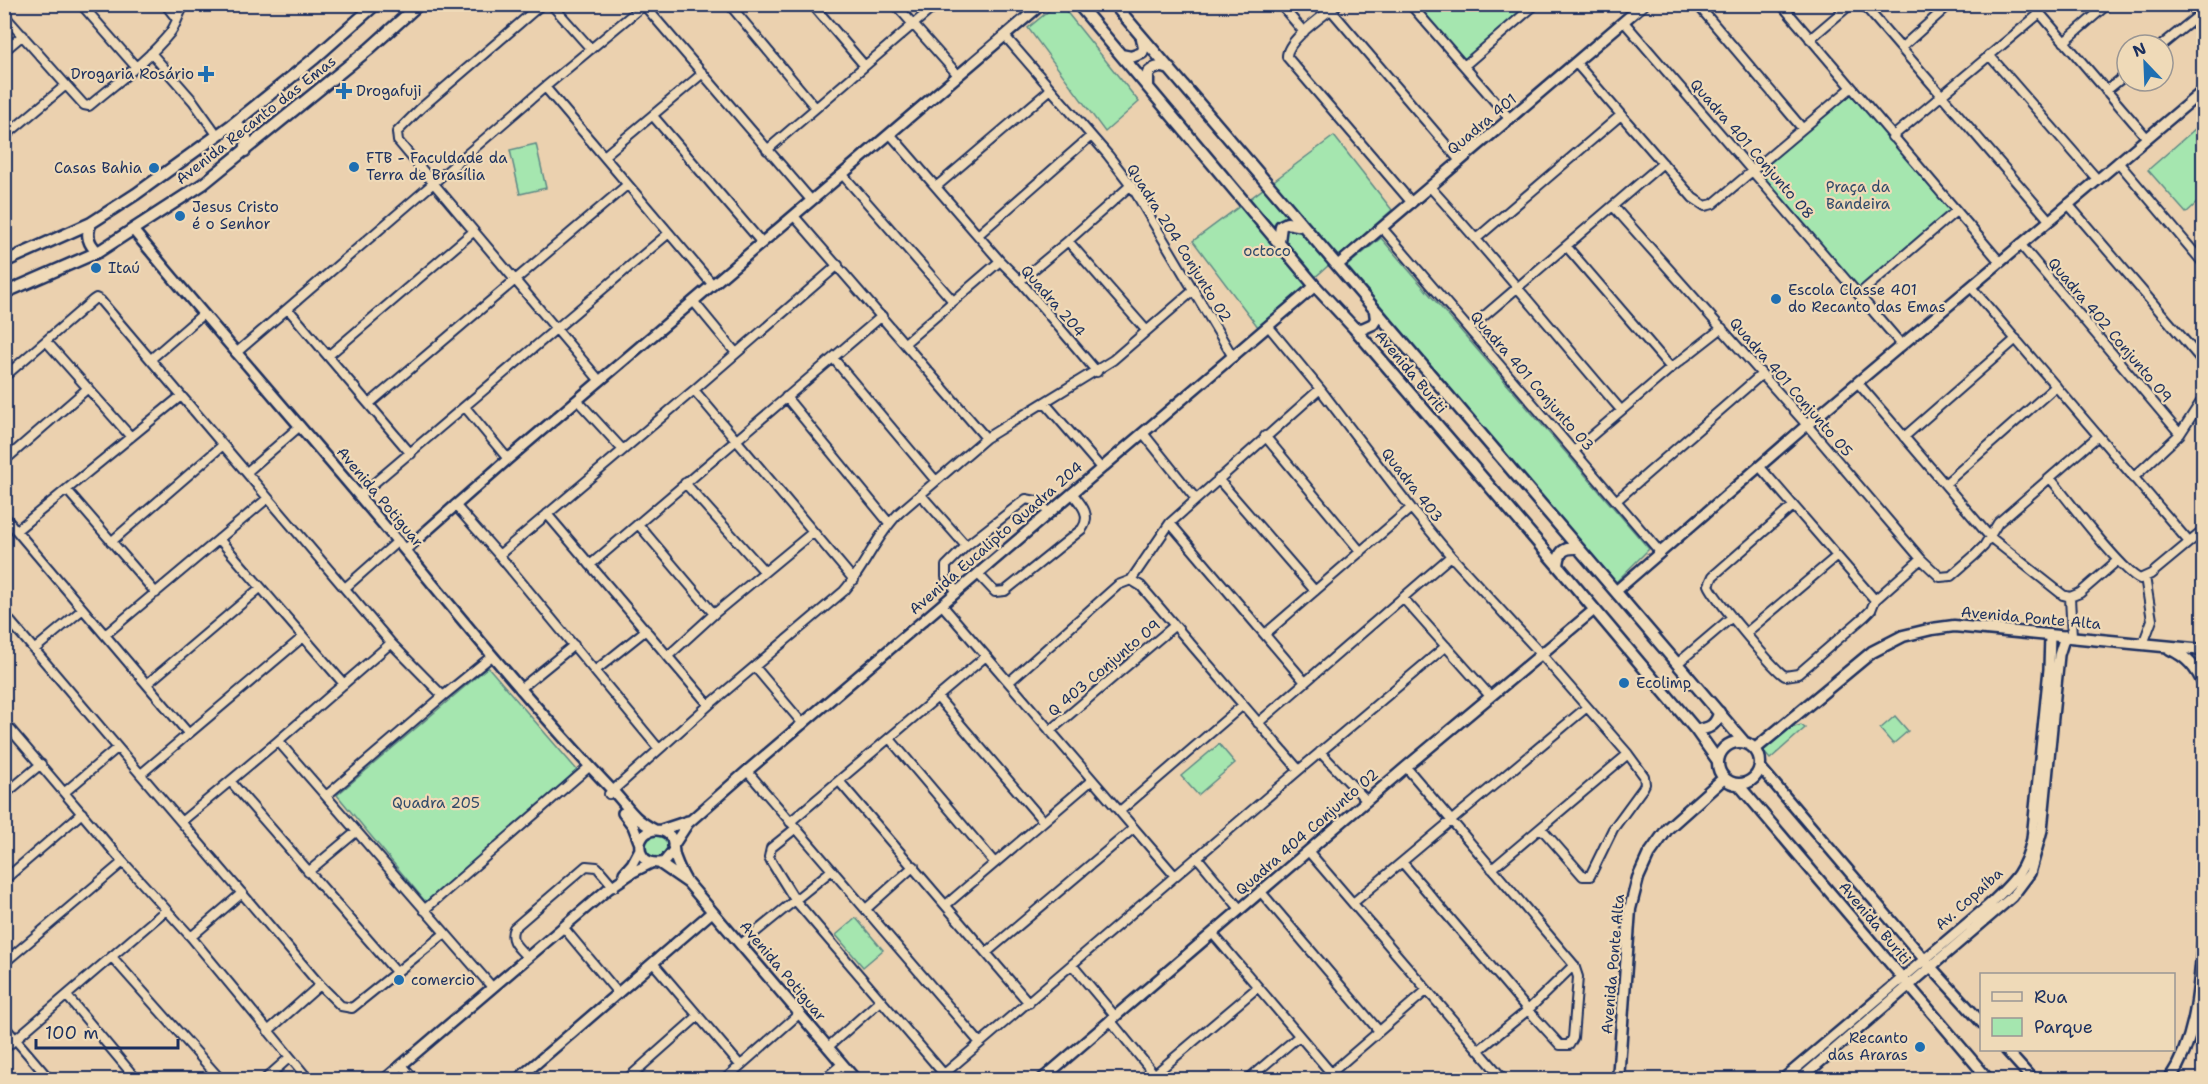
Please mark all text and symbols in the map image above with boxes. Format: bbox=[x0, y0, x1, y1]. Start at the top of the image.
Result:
north arrow bbox=[2115, 33, 2175, 93]
text: N bbox=[2129, 38, 2149, 62]
street label: Avenida Recanto das Emas bbox=[172, 51, 340, 189]
place label: Drogaria Rosário bbox=[71, 64, 194, 84]
marker: Drogaria Rosário bbox=[199, 67, 213, 81]
street label: Quadra 401 Conjunto 08 bbox=[1685, 75, 1819, 223]
place label: Drogafuji bbox=[356, 81, 422, 101]
marker: Drogafuji bbox=[337, 84, 351, 98]
street label: Quadra 401 bbox=[1443, 89, 1521, 159]
place label: FTB - Faculdade da Terra de Brasília bbox=[366, 148, 508, 185]
place label: Casas Bahia bbox=[54, 158, 143, 178]
marker: FTB - Faculdade da Terra de Brasília bbox=[347, 160, 361, 174]
street label: Quadra 204 Conjunto 02 bbox=[1122, 160, 1236, 326]
marker: Casas Bahia bbox=[147, 161, 161, 175]
park label: Praça da Bandeira bbox=[1826, 177, 1891, 214]
place label: Jesus Cristo é o Senhor bbox=[192, 197, 279, 234]
marker: Jesus Cristo é o Senhor bbox=[173, 209, 187, 223]
park label: octoco bbox=[1243, 241, 1291, 261]
street label: Quadra 402 Conjunto 09 bbox=[2043, 253, 2177, 407]
place label: Itaú bbox=[108, 258, 140, 278]
marker: Itaú bbox=[89, 261, 103, 275]
street label: Quadra 204 bbox=[1016, 261, 1090, 341]
place label: Escola Classe 401 do Recanto das Emas bbox=[1788, 280, 1946, 317]
marker: Escola Classe 401 do Recanto das Emas bbox=[1769, 292, 1783, 306]
street label: Quadra 401 Conjunto 03 bbox=[1466, 307, 1598, 455]
street label: Quadra 401 Conjunto 05 bbox=[1725, 313, 1857, 461]
street label: Avenida Buriti bbox=[1370, 326, 1452, 418]
street label: Avenida Potiguar bbox=[332, 443, 428, 551]
street label: Quadra 403 bbox=[1377, 444, 1447, 526]
street label: Avenida Eucalipto Quadra 204 bbox=[905, 457, 1087, 619]
street label: Avenida Ponte Alta bbox=[1960, 602, 2103, 634]
street label: Q 403 Conjunto 09 bbox=[1044, 615, 1164, 721]
place label: Ecolimp bbox=[1636, 673, 1691, 693]
marker: Ecolimp bbox=[1617, 676, 1631, 690]
street label: Quadra 404 Conjunto 02 bbox=[1231, 764, 1383, 900]
park label: Quadra 205 bbox=[392, 793, 480, 813]
street label: Av. Copaíba bbox=[1931, 863, 2008, 935]
street label: Avenida Buriti bbox=[1834, 877, 1916, 969]
street label: Avenida Ponte Alta bbox=[1597, 892, 1629, 1035]
street label: Avenida Potiguar bbox=[735, 917, 831, 1025]
place label: comercio bbox=[411, 970, 475, 990]
marker: comercio bbox=[392, 973, 406, 987]
legend bbox=[1980, 973, 2175, 1051]
text: Rua bbox=[2034, 985, 2067, 1009]
scale bar bbox=[36, 1012, 178, 1050]
text: Parque bbox=[2034, 1015, 2093, 1039]
text: 100 m bbox=[45, 1021, 99, 1045]
place label: Recanto das Araras bbox=[1828, 1028, 1908, 1065]
marker: Recanto das Araras bbox=[1913, 1040, 1927, 1054]

